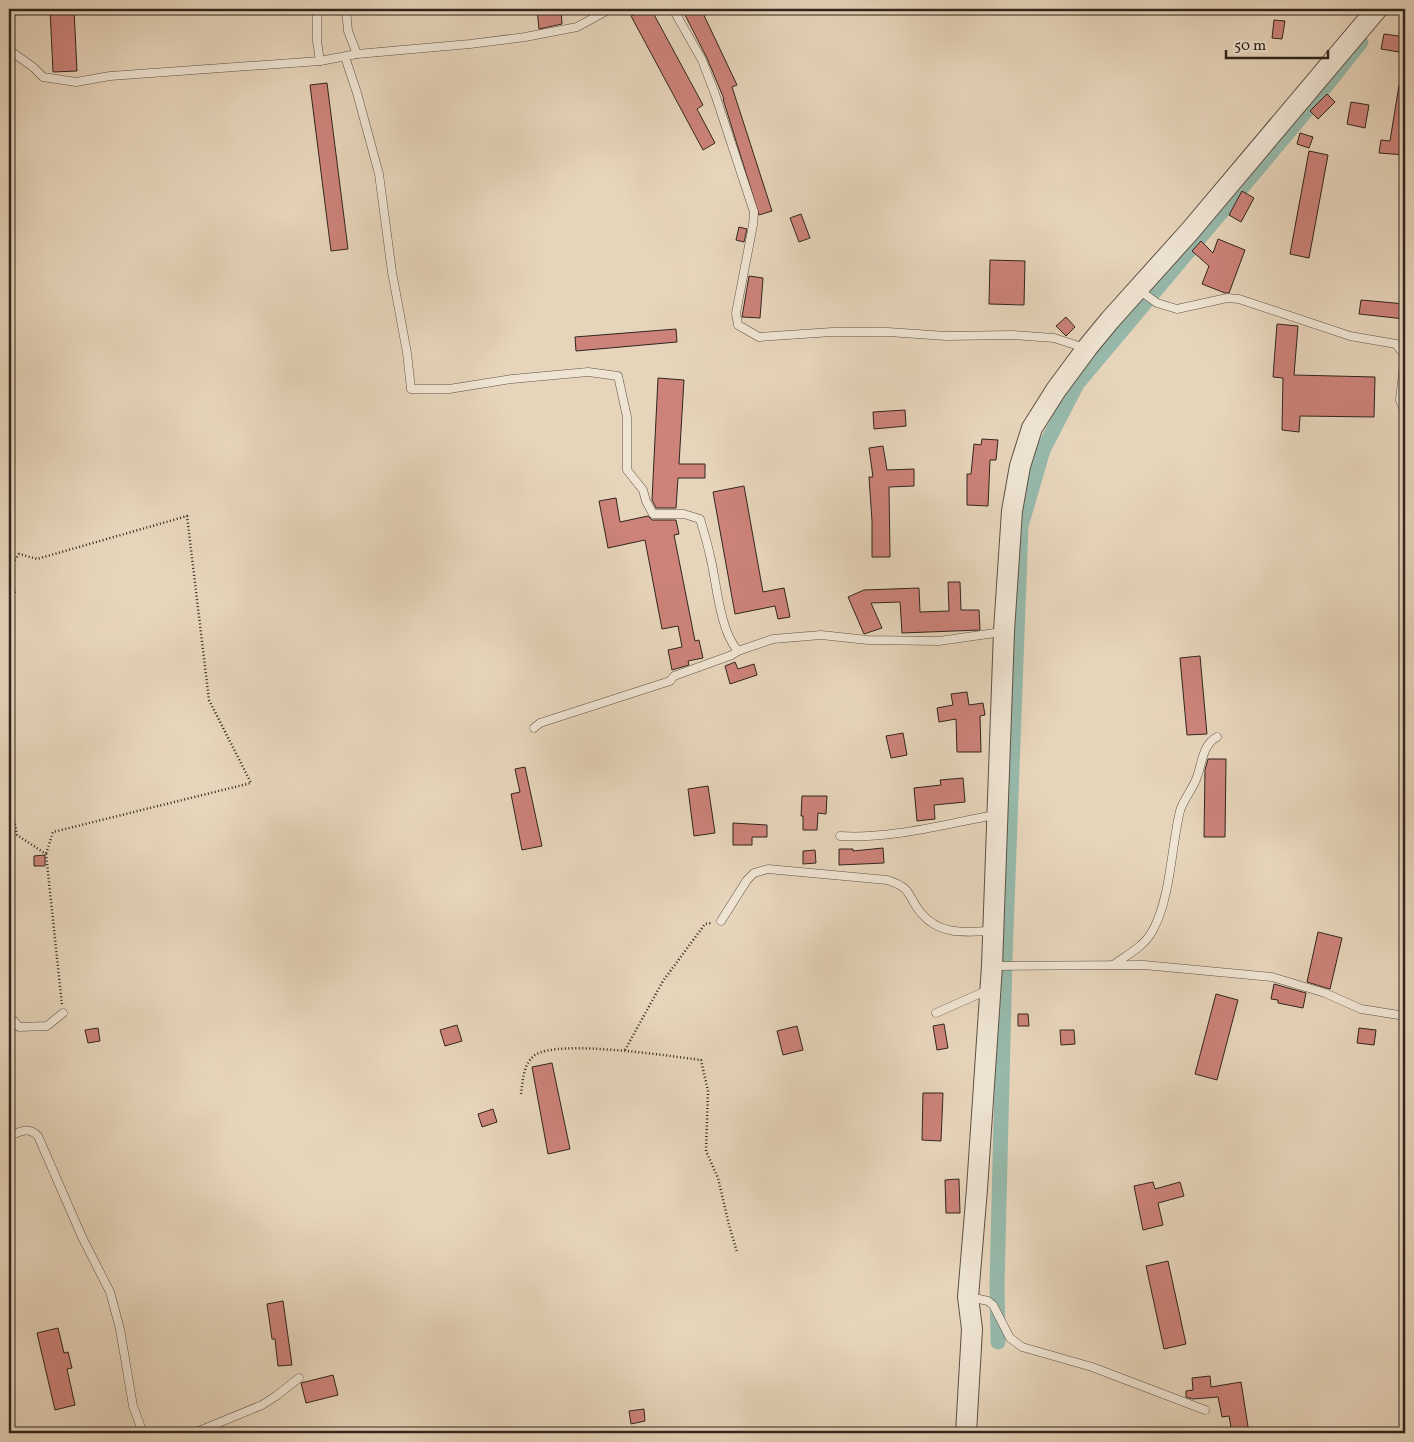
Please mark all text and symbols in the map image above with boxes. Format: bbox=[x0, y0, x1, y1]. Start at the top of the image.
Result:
scale bar bbox=[1226, 28, 1329, 60]
text: 50 m bbox=[1234, 36, 1266, 57]

